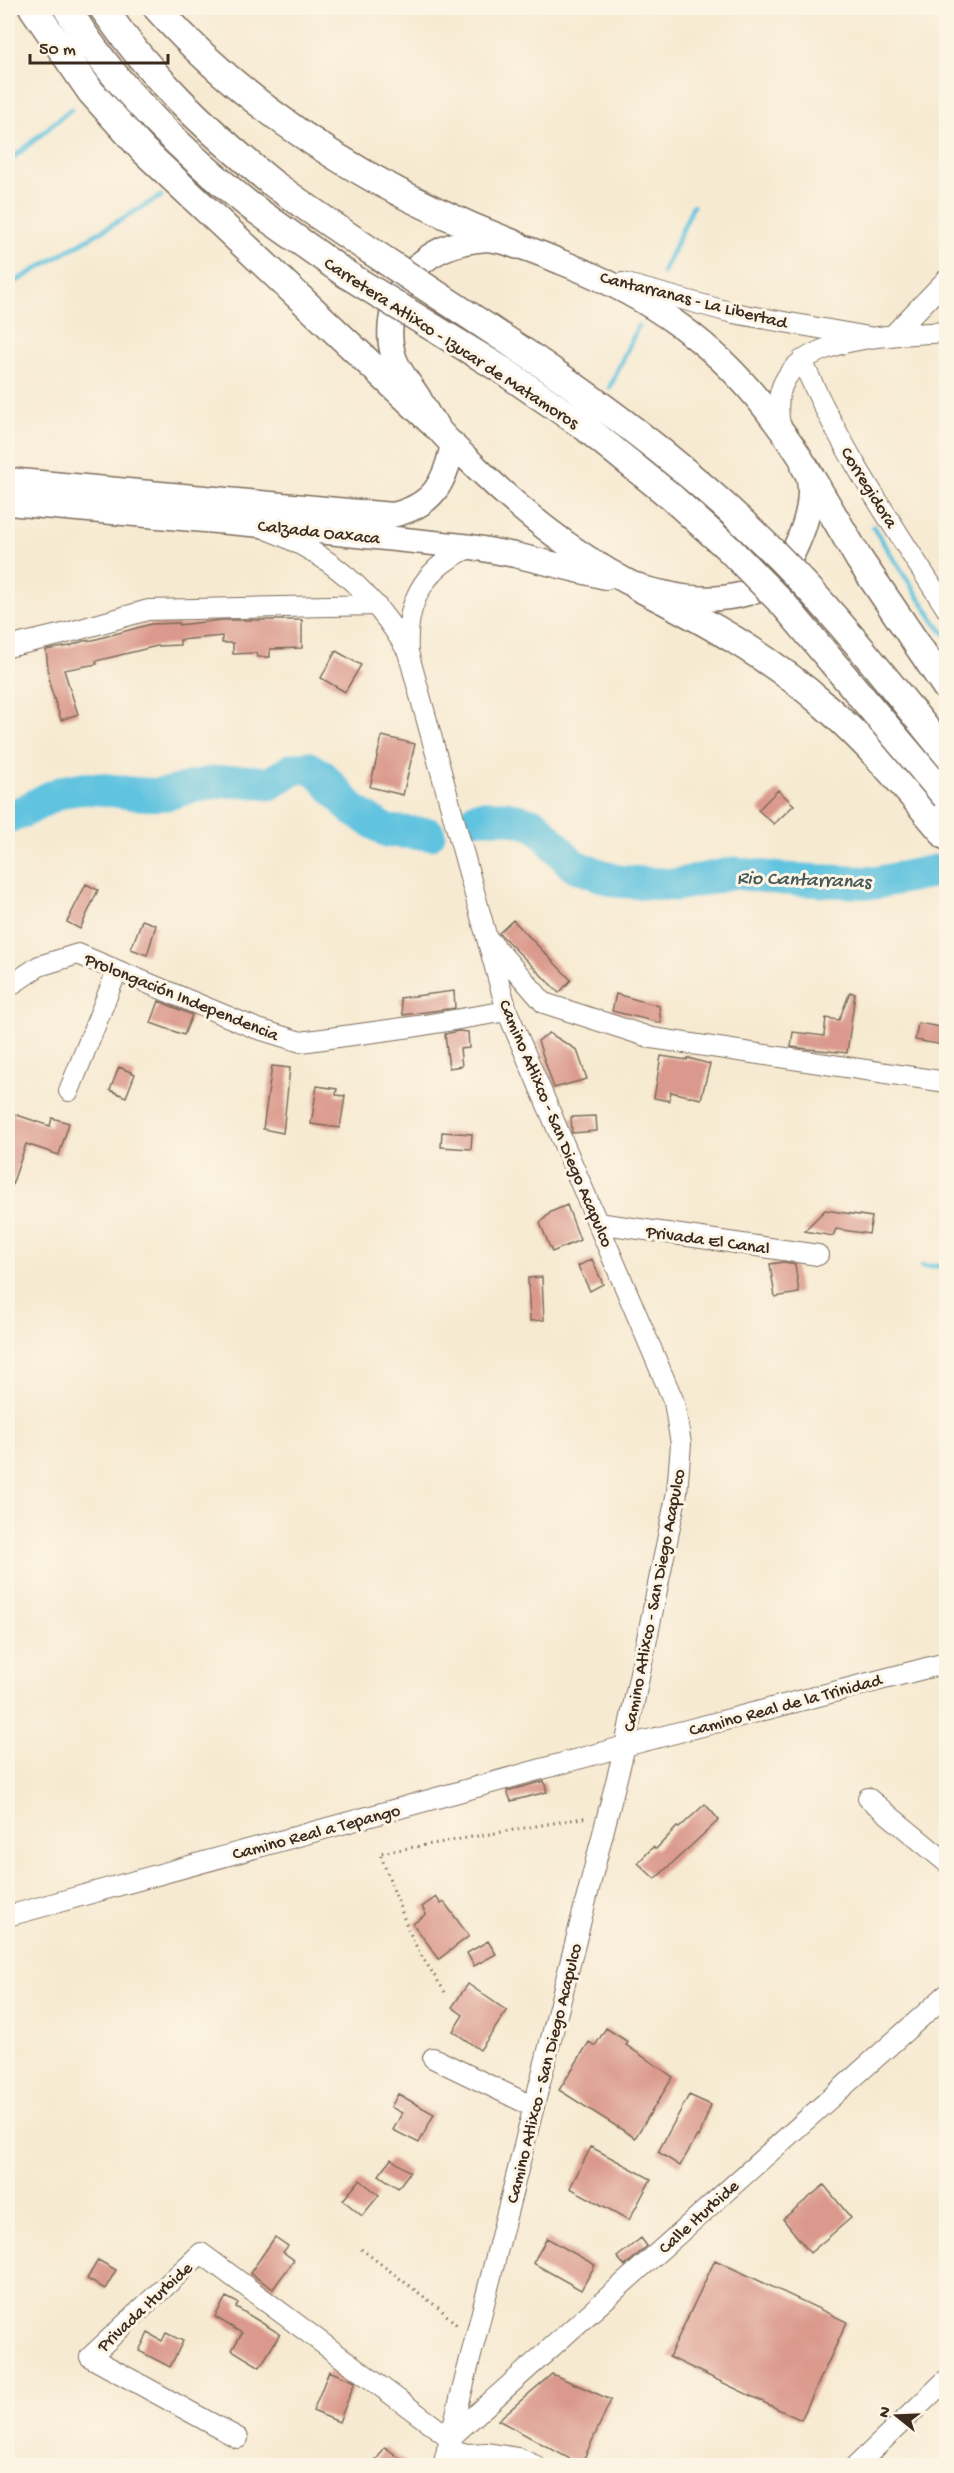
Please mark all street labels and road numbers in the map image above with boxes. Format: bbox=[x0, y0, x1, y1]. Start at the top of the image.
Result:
street label: Carretera Atlixco - Izucar de Matamoros bbox=[319, 254, 583, 435]
street label: Cantarranas - La Libertad bbox=[598, 268, 791, 335]
street label: Corregidora bbox=[835, 444, 902, 534]
street label: Calzada Oaxaca bbox=[257, 517, 382, 550]
street label: Prolongación Independencia bbox=[80, 949, 282, 1047]
street label: Camino Atlixco - San Diego Acapulco bbox=[493, 997, 617, 1251]
street label: Privada El Canal bbox=[643, 1222, 771, 1261]
street label: Camino Atlixco - San Diego Acapulco bbox=[620, 1467, 691, 1733]
street label: Camino Real de la Trinidad bbox=[687, 1670, 886, 1742]
street label: Camino Real a Tepango bbox=[230, 1801, 403, 1866]
street label: Camino Atlixco - San Diego Acapulco bbox=[503, 1942, 588, 2206]
street label: Calle Iturbide bbox=[655, 2176, 745, 2259]
street label: Privada Iturbide bbox=[93, 2258, 198, 2358]

